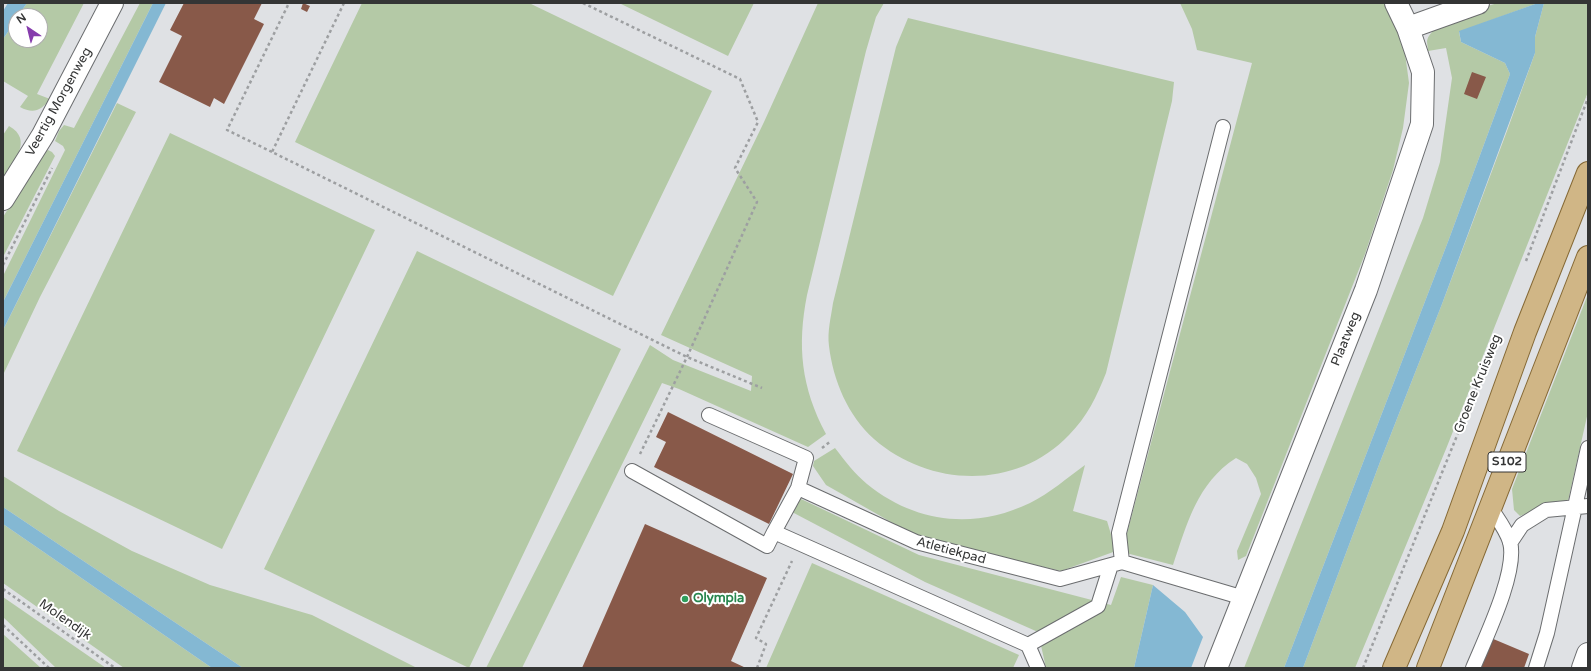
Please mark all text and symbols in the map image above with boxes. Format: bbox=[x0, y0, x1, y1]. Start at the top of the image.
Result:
north arrow bbox=[8, 8, 48, 48]
text: N bbox=[14, 11, 29, 26]
street label: Veertig Morgenweg bbox=[23, 45, 95, 159]
street label: Plaatweg bbox=[1328, 310, 1364, 368]
street label: Groene Kruisweg bbox=[1451, 332, 1505, 436]
road number: S102 bbox=[1488, 452, 1526, 472]
street label: Atletiekpad bbox=[915, 534, 987, 568]
place label: Olympia bbox=[693, 591, 744, 607]
marker: Olympia bbox=[680, 594, 690, 604]
street label: Molendijk bbox=[36, 596, 94, 644]

